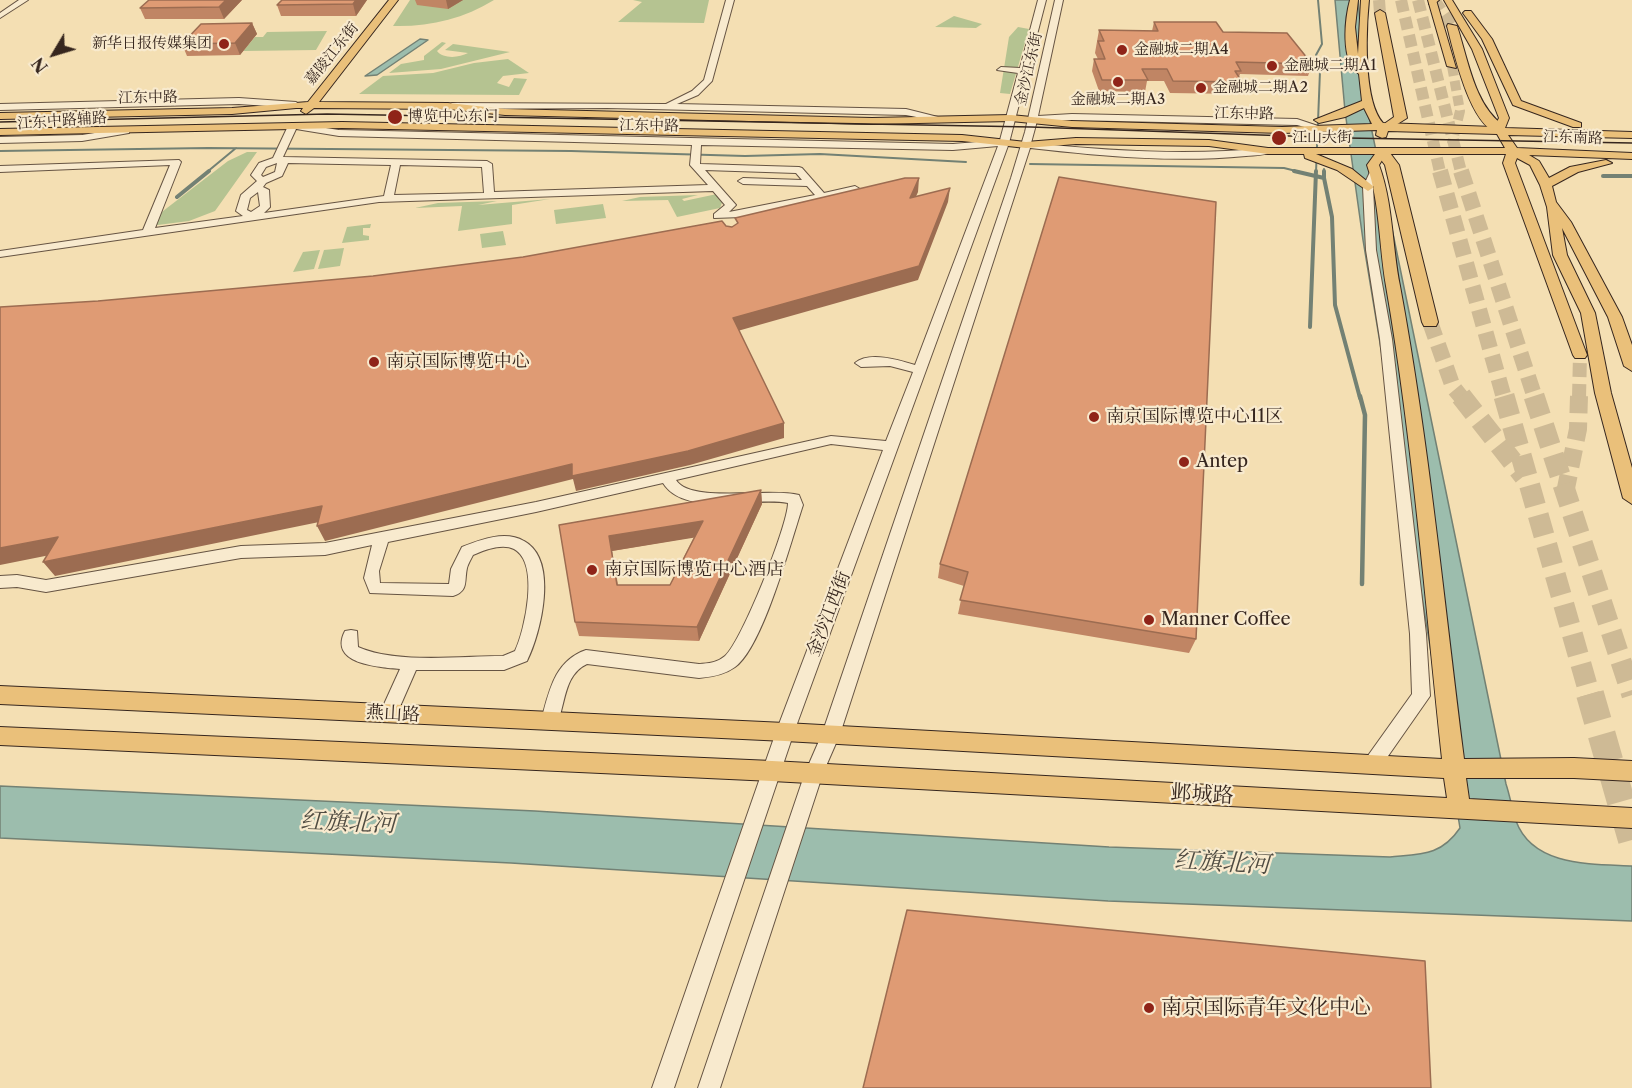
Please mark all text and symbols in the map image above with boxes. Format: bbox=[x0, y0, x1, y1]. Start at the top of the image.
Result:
street label: 嘉陵江东街 bbox=[301, 19, 363, 89]
north arrow bbox=[24, 24, 84, 84]
street label: 金沙江东街 bbox=[1012, 30, 1046, 108]
place label: 新华日报传媒集团 bbox=[92, 35, 212, 53]
marker: 新华日报传媒集团 bbox=[217, 37, 231, 51]
place label: 金融城二期A4 bbox=[1134, 41, 1229, 59]
marker: 金融城二期A4 bbox=[1115, 43, 1129, 57]
text: N bbox=[28, 53, 52, 77]
place label: 金融城二期A1 bbox=[1284, 57, 1377, 75]
marker: 金融城二期A1 bbox=[1265, 59, 1279, 73]
marker: 金融城二期A3 bbox=[1111, 75, 1125, 89]
place label: 金融城二期A2 bbox=[1213, 79, 1308, 97]
marker: 金融城二期A2 bbox=[1194, 81, 1208, 95]
street label: 江东中路 bbox=[118, 88, 178, 108]
place label: 金融城二期A3 bbox=[1071, 91, 1165, 109]
street label: 江东中路 bbox=[1214, 104, 1274, 124]
marker: 博览中心东门 bbox=[386, 108, 404, 126]
place label: 博览中心东门 bbox=[408, 108, 498, 126]
street label: 江东中路辅路 bbox=[16, 109, 108, 133]
street label: 江东中路 bbox=[619, 116, 679, 136]
street label: 江东南路 bbox=[1543, 128, 1603, 148]
marker: 江山大街 bbox=[1270, 129, 1288, 147]
place label: 江山大街 bbox=[1292, 129, 1352, 147]
place label: 南京国际博览中心 bbox=[386, 351, 530, 373]
marker: 南京国际博览中心 bbox=[367, 355, 381, 369]
place label: 南京国际博览中心11区 bbox=[1106, 406, 1283, 428]
marker: 南京国际博览中心11区 bbox=[1087, 410, 1101, 424]
place label: Antep bbox=[1196, 451, 1248, 473]
marker: Antep bbox=[1177, 455, 1191, 469]
place label: 南京国际博览中心酒店 bbox=[604, 559, 784, 581]
marker: 南京国际博览中心酒店 bbox=[585, 563, 599, 577]
street label: 金沙江西街 bbox=[803, 568, 855, 660]
place label: Manner Coffee bbox=[1161, 609, 1291, 631]
marker: Manner Coffee bbox=[1142, 613, 1156, 627]
street label: 燕山路 bbox=[365, 702, 421, 726]
street label: 邺城路 bbox=[1170, 781, 1234, 809]
water label: 红旗北河 bbox=[300, 807, 396, 839]
water label: 红旗北河 bbox=[1173, 846, 1271, 880]
place label: 南京国际青年文化中心 bbox=[1161, 995, 1371, 1021]
marker: 南京国际青年文化中心 bbox=[1142, 1001, 1156, 1015]

